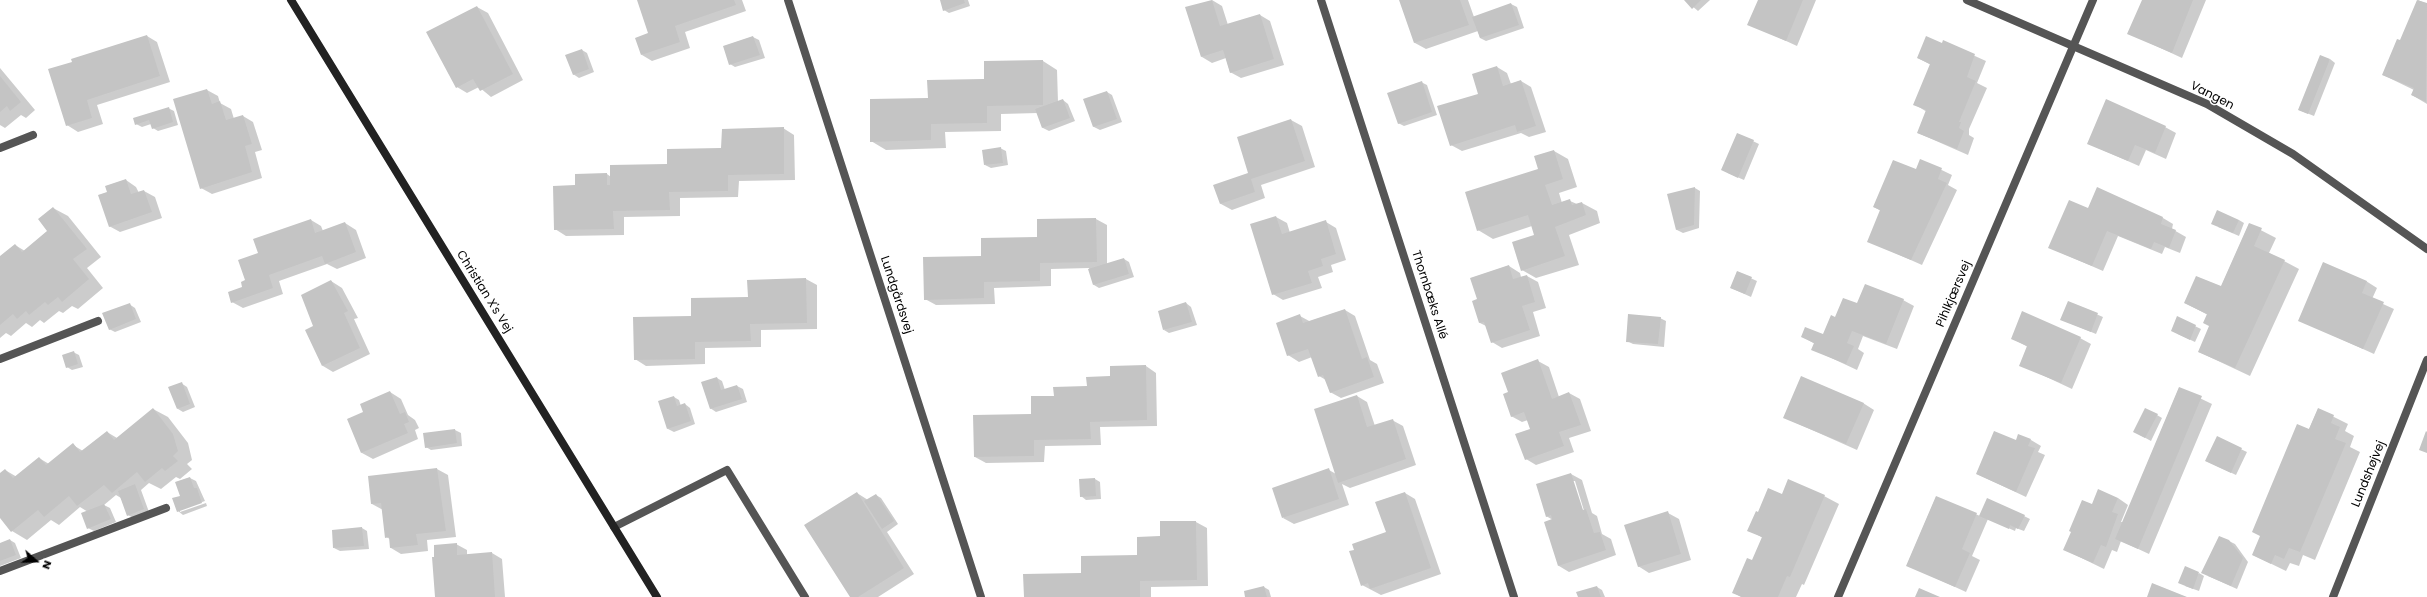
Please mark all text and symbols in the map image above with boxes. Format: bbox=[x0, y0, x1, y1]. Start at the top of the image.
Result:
street label: Vangen bbox=[2188, 79, 2236, 113]
street label: Christian X's Vej bbox=[453, 248, 515, 336]
street label: Thornbæks Allé bbox=[1408, 249, 1450, 341]
street label: Lundgårdsvej bbox=[877, 254, 915, 336]
street label: Pihlkjærsvej bbox=[1934, 259, 1974, 329]
street label: Lundshøjvej bbox=[2349, 439, 2389, 509]
north arrow bbox=[16, 541, 56, 581]
text: N bbox=[38, 558, 56, 572]

